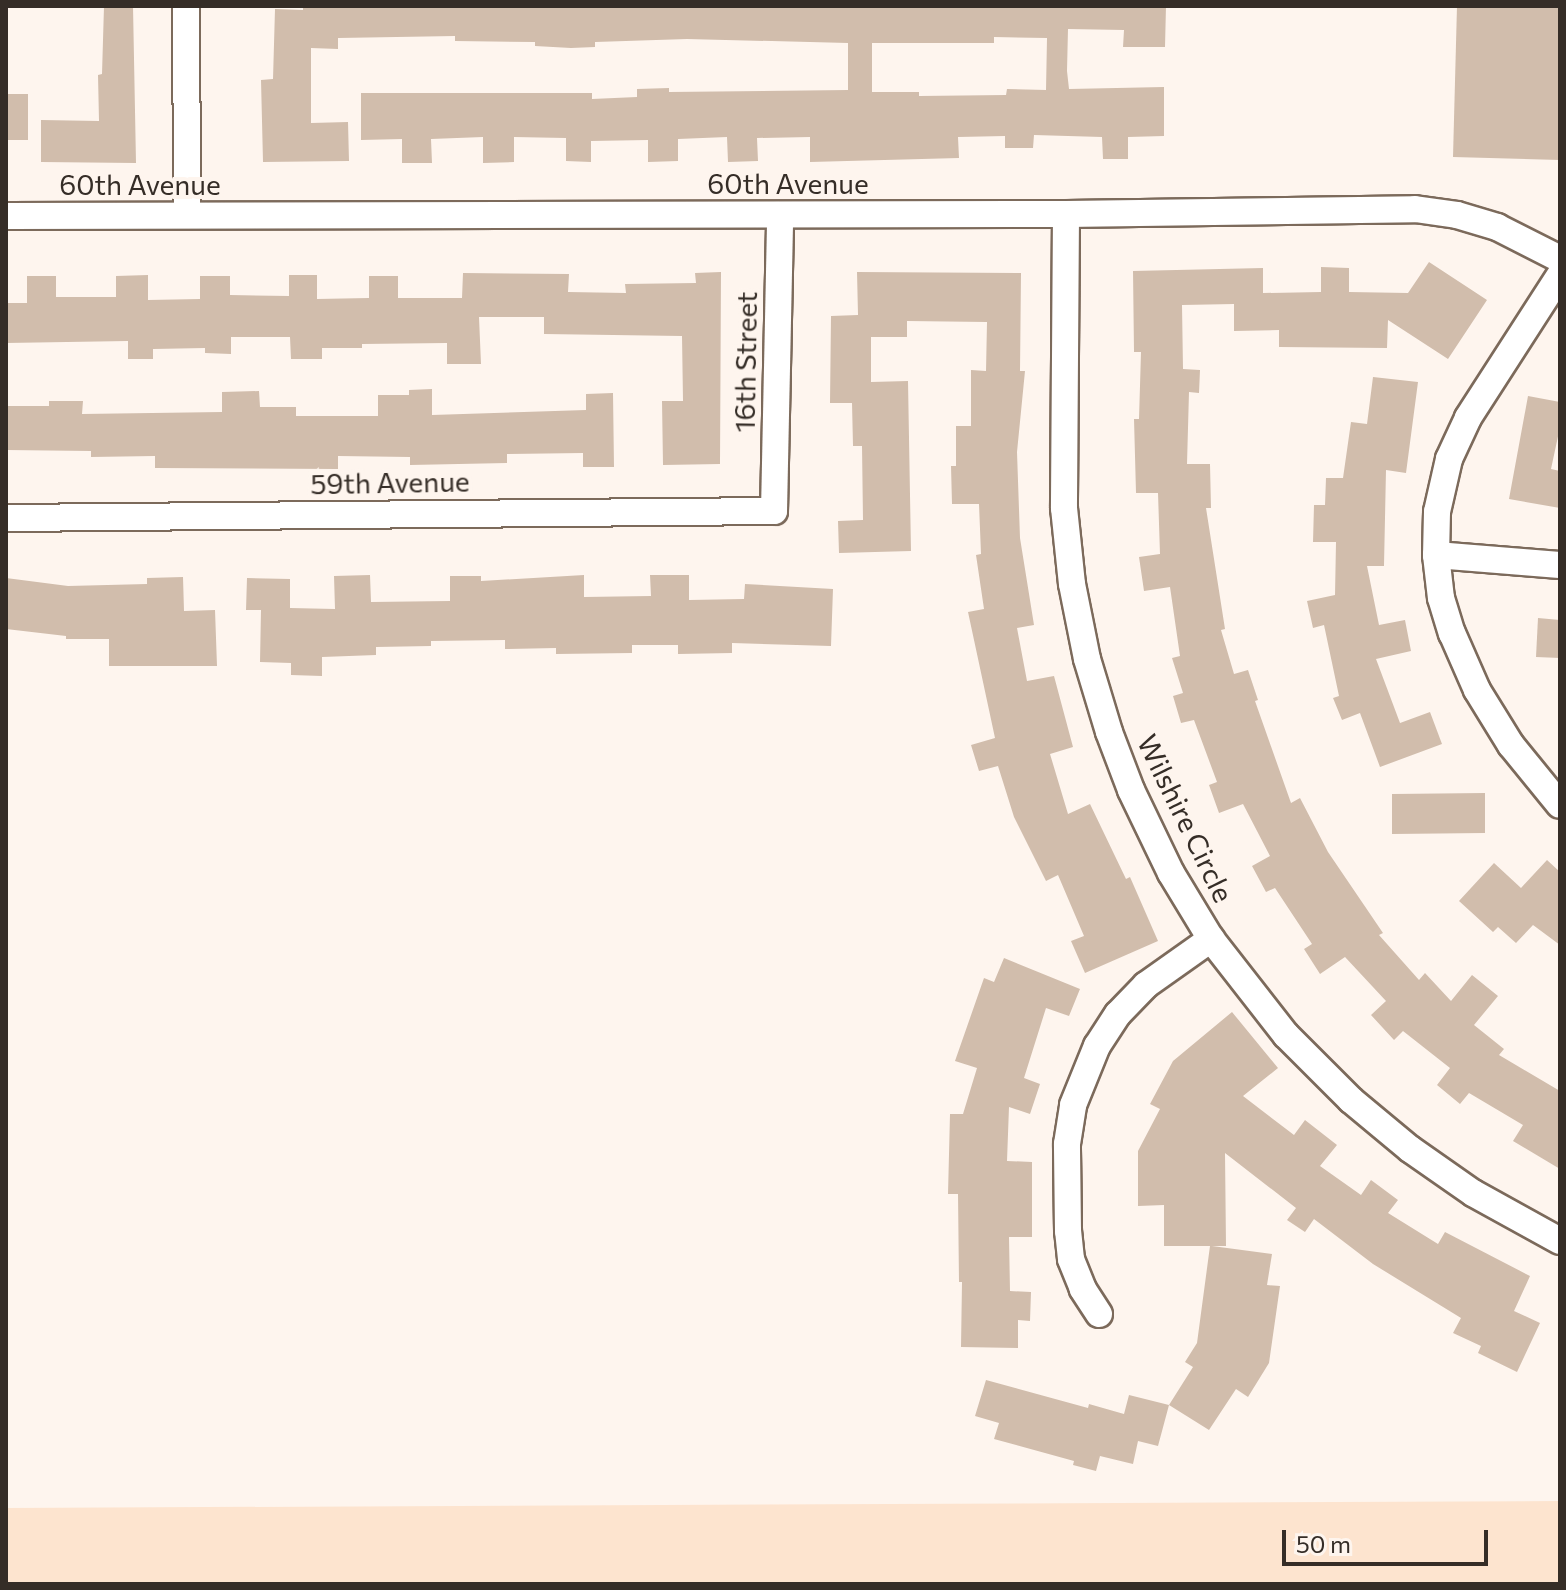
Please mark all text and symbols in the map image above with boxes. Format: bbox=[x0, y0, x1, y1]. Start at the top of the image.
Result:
street label: 60th Avenue bbox=[707, 166, 869, 200]
street label: 60th Avenue bbox=[59, 167, 221, 201]
street label: 16th Street bbox=[727, 291, 763, 433]
street label: 59th Avenue bbox=[310, 464, 470, 500]
street label: Wilshire Circle bbox=[1131, 729, 1241, 907]
scale bar bbox=[1286, 1514, 1492, 1564]
text: 50 m bbox=[1296, 1529, 1351, 1558]

